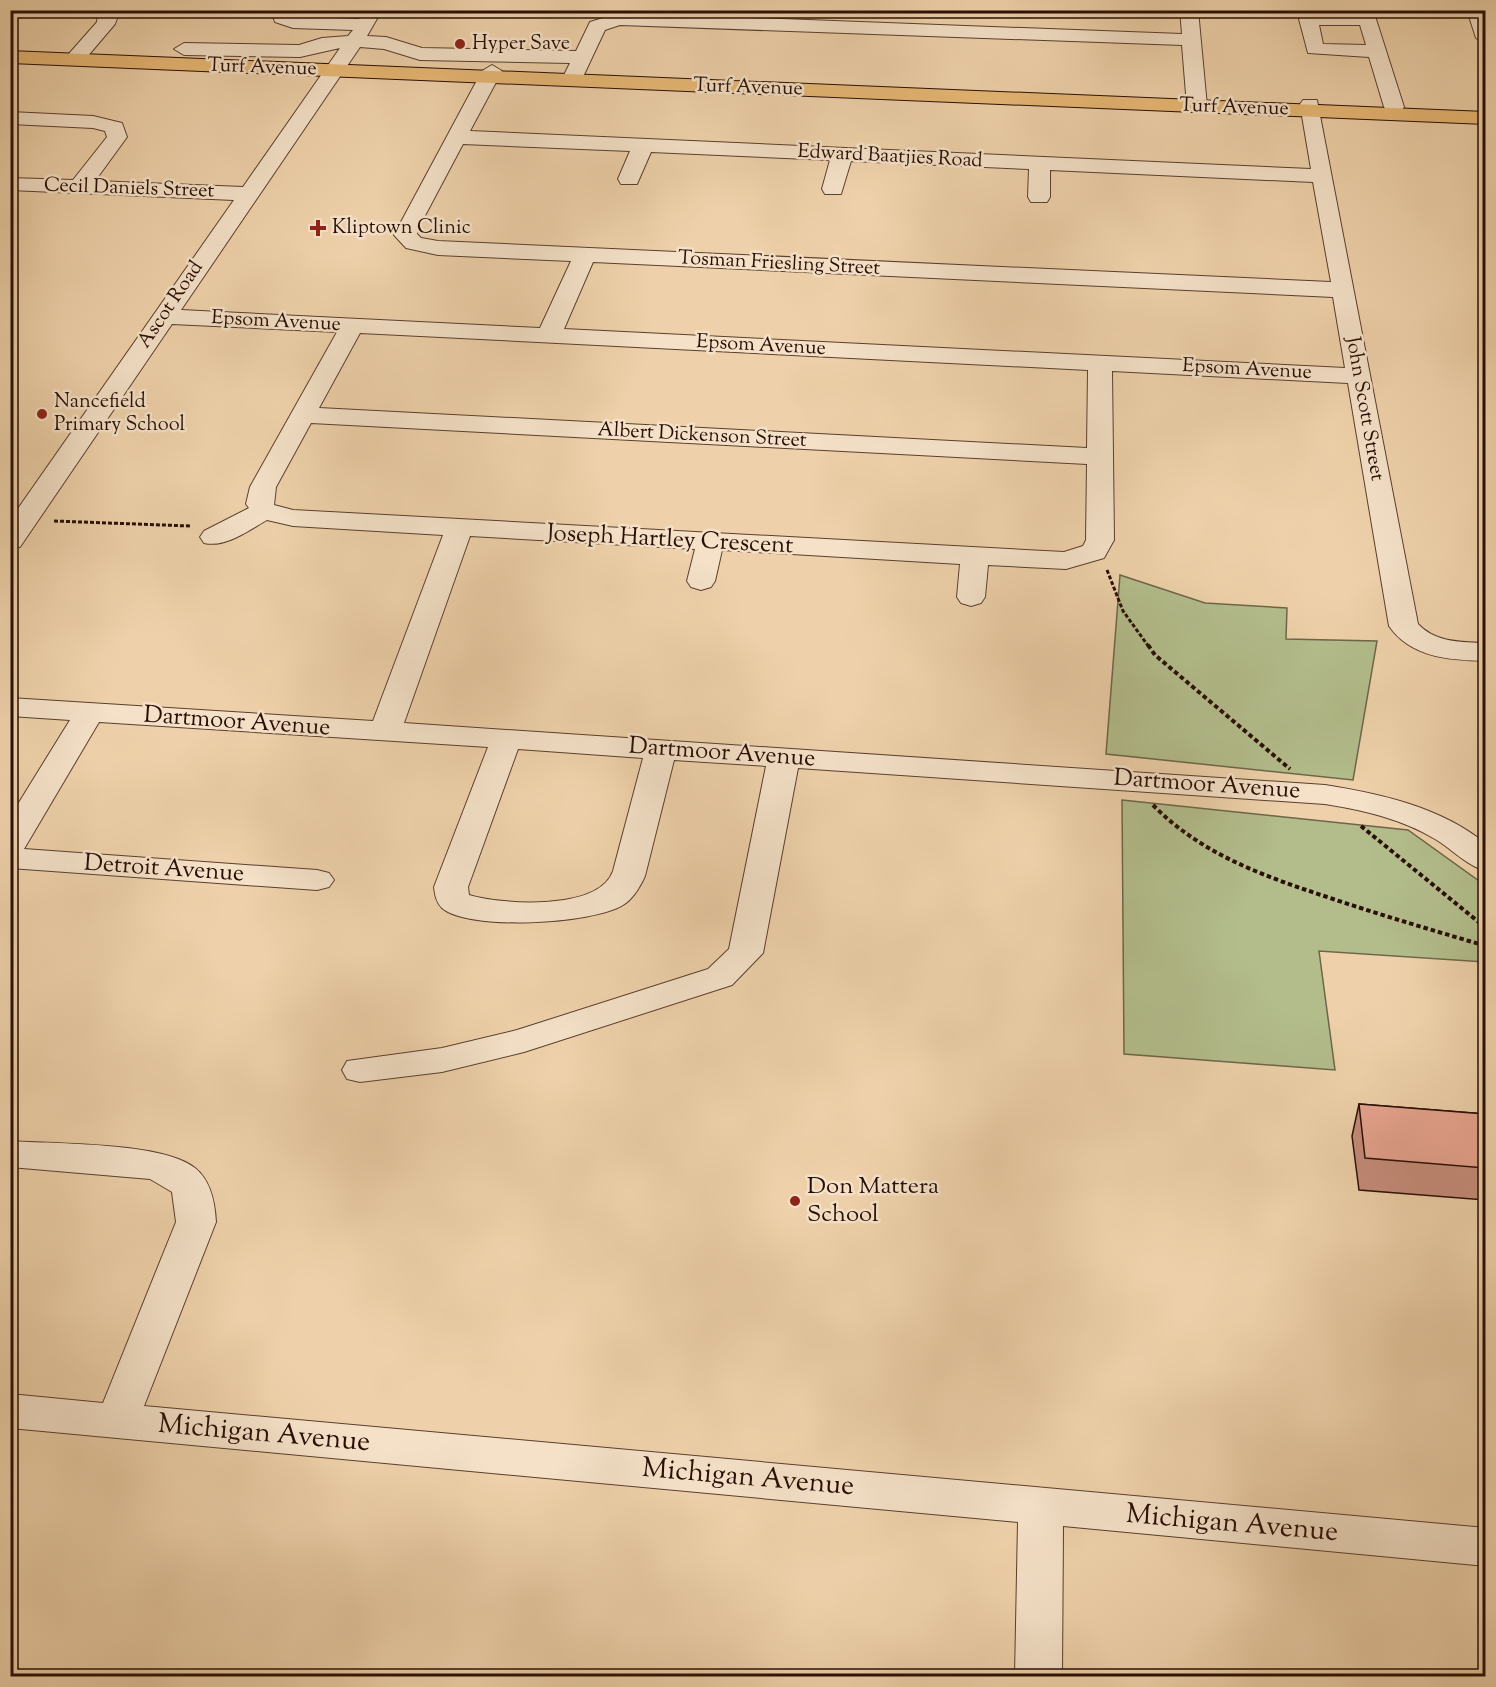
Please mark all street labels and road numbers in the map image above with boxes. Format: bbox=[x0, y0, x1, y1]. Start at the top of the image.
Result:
street label: Turf Avenue bbox=[207, 52, 317, 84]
street label: Turf Avenue bbox=[693, 72, 803, 104]
street label: Turf Avenue bbox=[1179, 92, 1289, 124]
street label: Edward Baatjies Road bbox=[797, 138, 983, 176]
street label: Cecil Daniels Street bbox=[43, 172, 215, 206]
street label: Tosman Friesling Street bbox=[677, 244, 881, 284]
street label: Ascot Road bbox=[131, 255, 211, 355]
street label: Epsom Avenue bbox=[211, 304, 341, 340]
street label: Epsom Avenue bbox=[696, 328, 826, 364]
street label: John Scott Street bbox=[1337, 334, 1391, 483]
street label: Epsom Avenue bbox=[1182, 352, 1312, 388]
street label: Albert Dickenson Street bbox=[597, 416, 807, 456]
street label: Joseph Hartley Crescent bbox=[544, 516, 794, 563]
street label: Dartmoor Avenue bbox=[142, 699, 332, 745]
street label: Dartmoor Avenue bbox=[627, 730, 817, 776]
street label: Dartmoor Avenue bbox=[1112, 762, 1302, 808]
street label: Detroit Avenue bbox=[83, 846, 245, 892]
street label: Michigan Avenue bbox=[156, 1405, 372, 1463]
street label: Michigan Avenue bbox=[640, 1449, 856, 1507]
street label: Michigan Avenue bbox=[1124, 1495, 1340, 1553]

